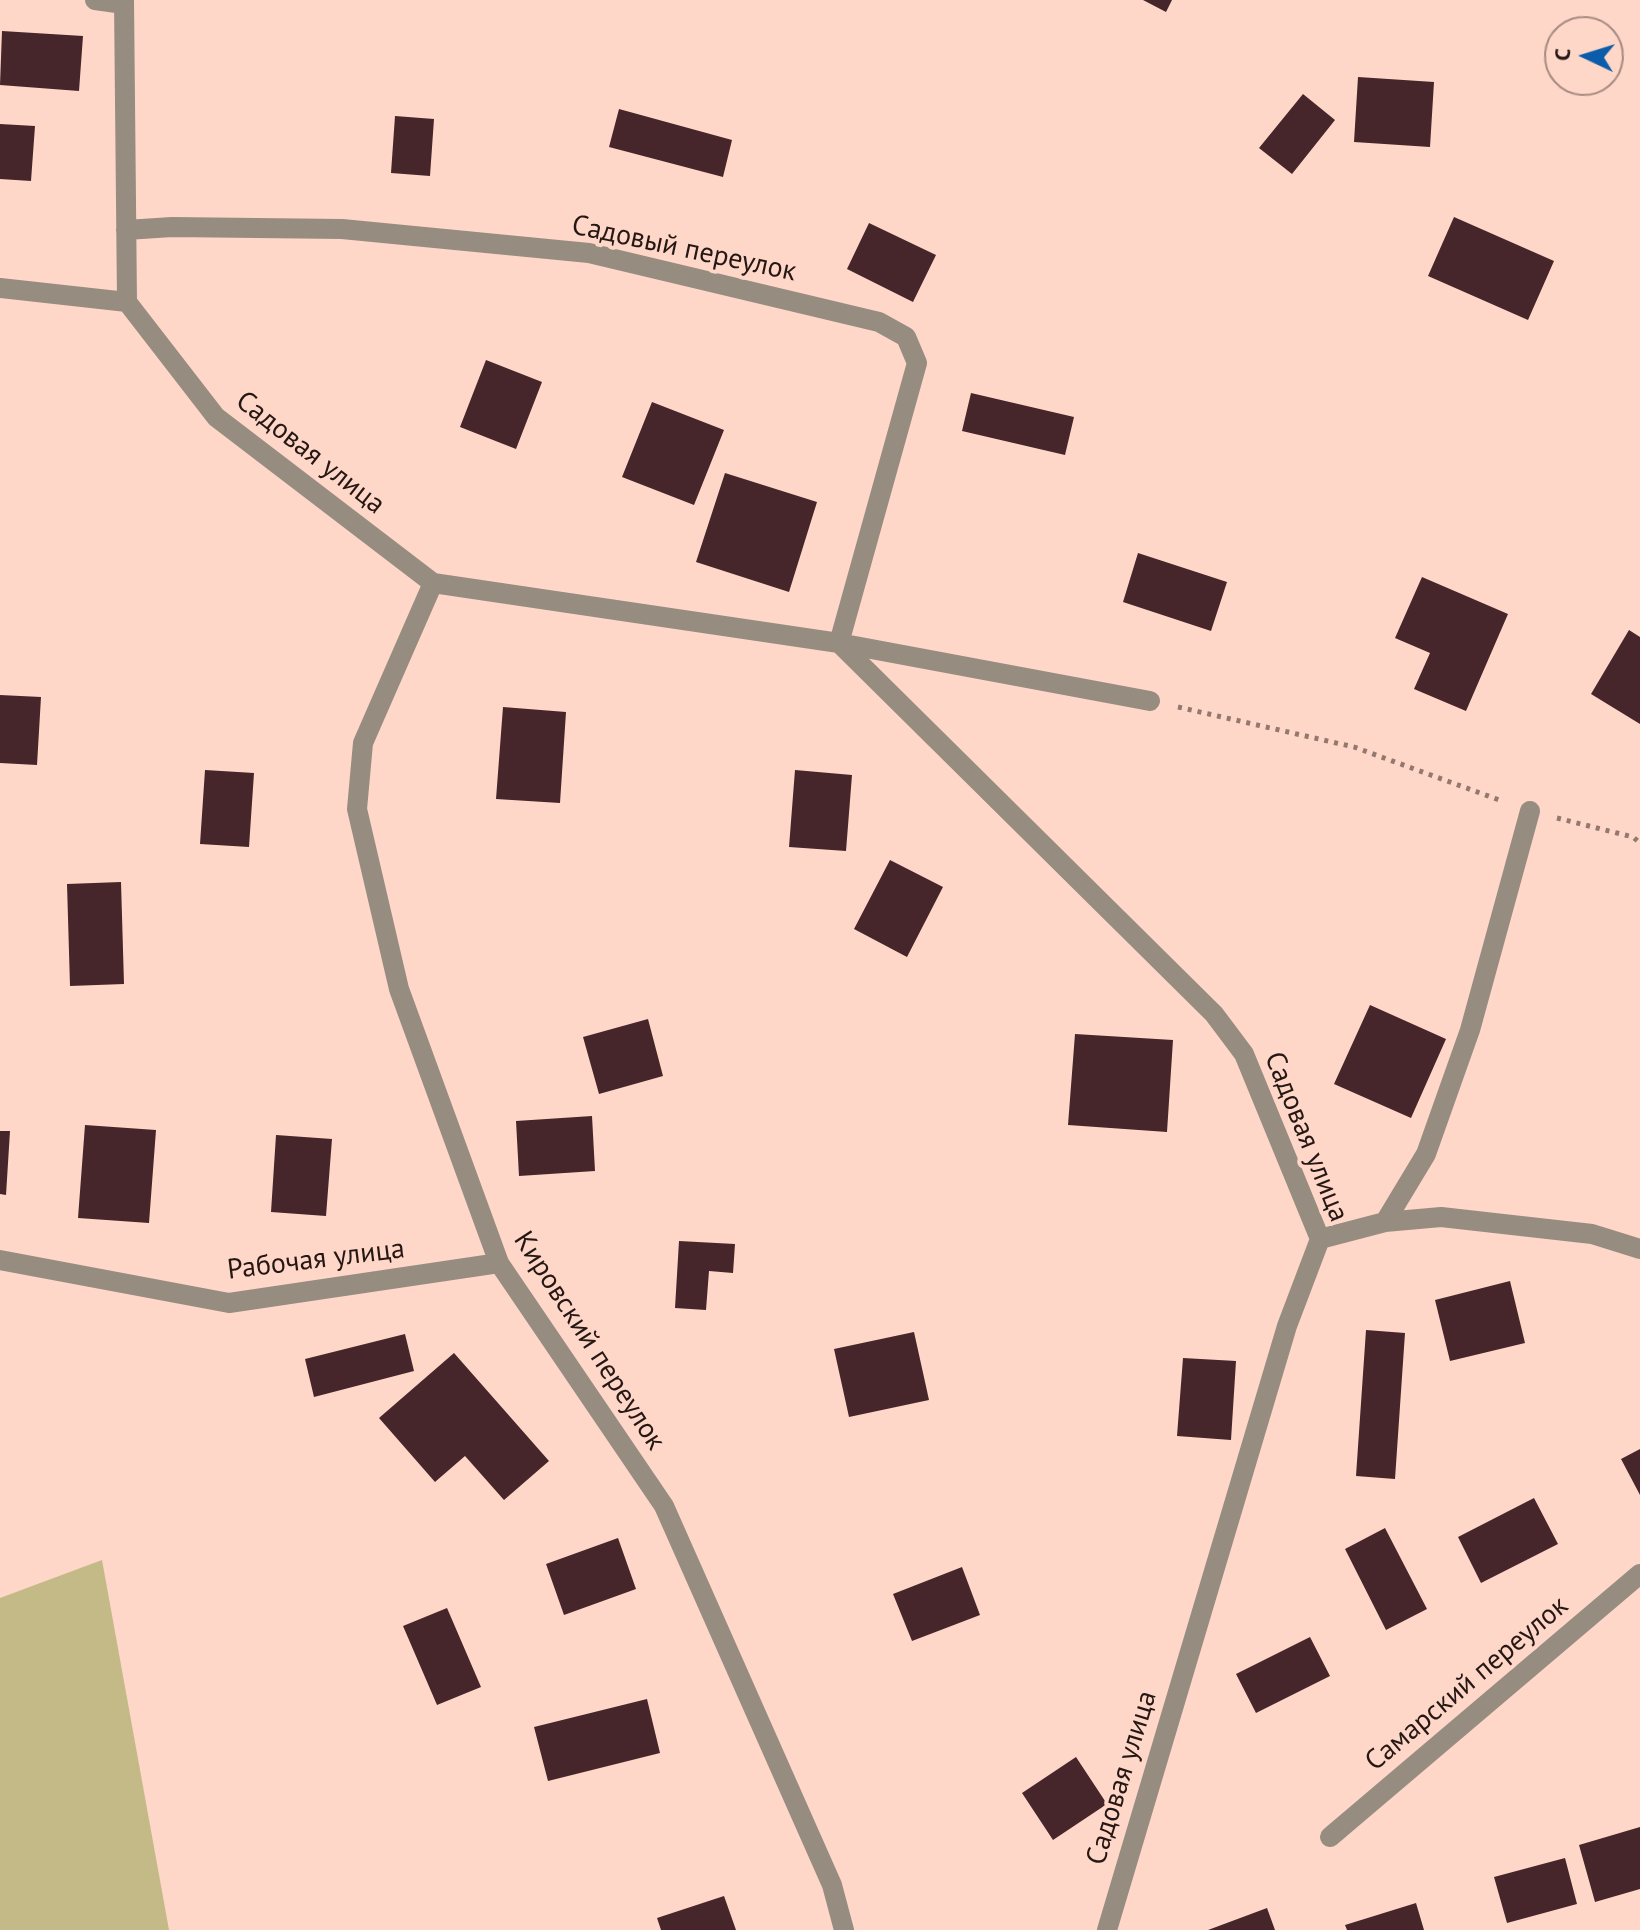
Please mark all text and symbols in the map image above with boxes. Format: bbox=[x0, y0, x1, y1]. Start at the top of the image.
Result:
north arrow bbox=[1544, 16, 1624, 96]
text: С bbox=[1548, 47, 1576, 62]
street label: Садовый переулок bbox=[569, 209, 799, 289]
street label: Садовая улица bbox=[229, 384, 391, 522]
street label: Садовая улица bbox=[1257, 1047, 1355, 1227]
street label: Кировский переулок bbox=[506, 1225, 672, 1457]
street label: Рабочая улица bbox=[225, 1232, 407, 1288]
street label: Самарский переулок bbox=[1359, 1589, 1575, 1779]
street label: Садовая улица bbox=[1080, 1687, 1164, 1869]

